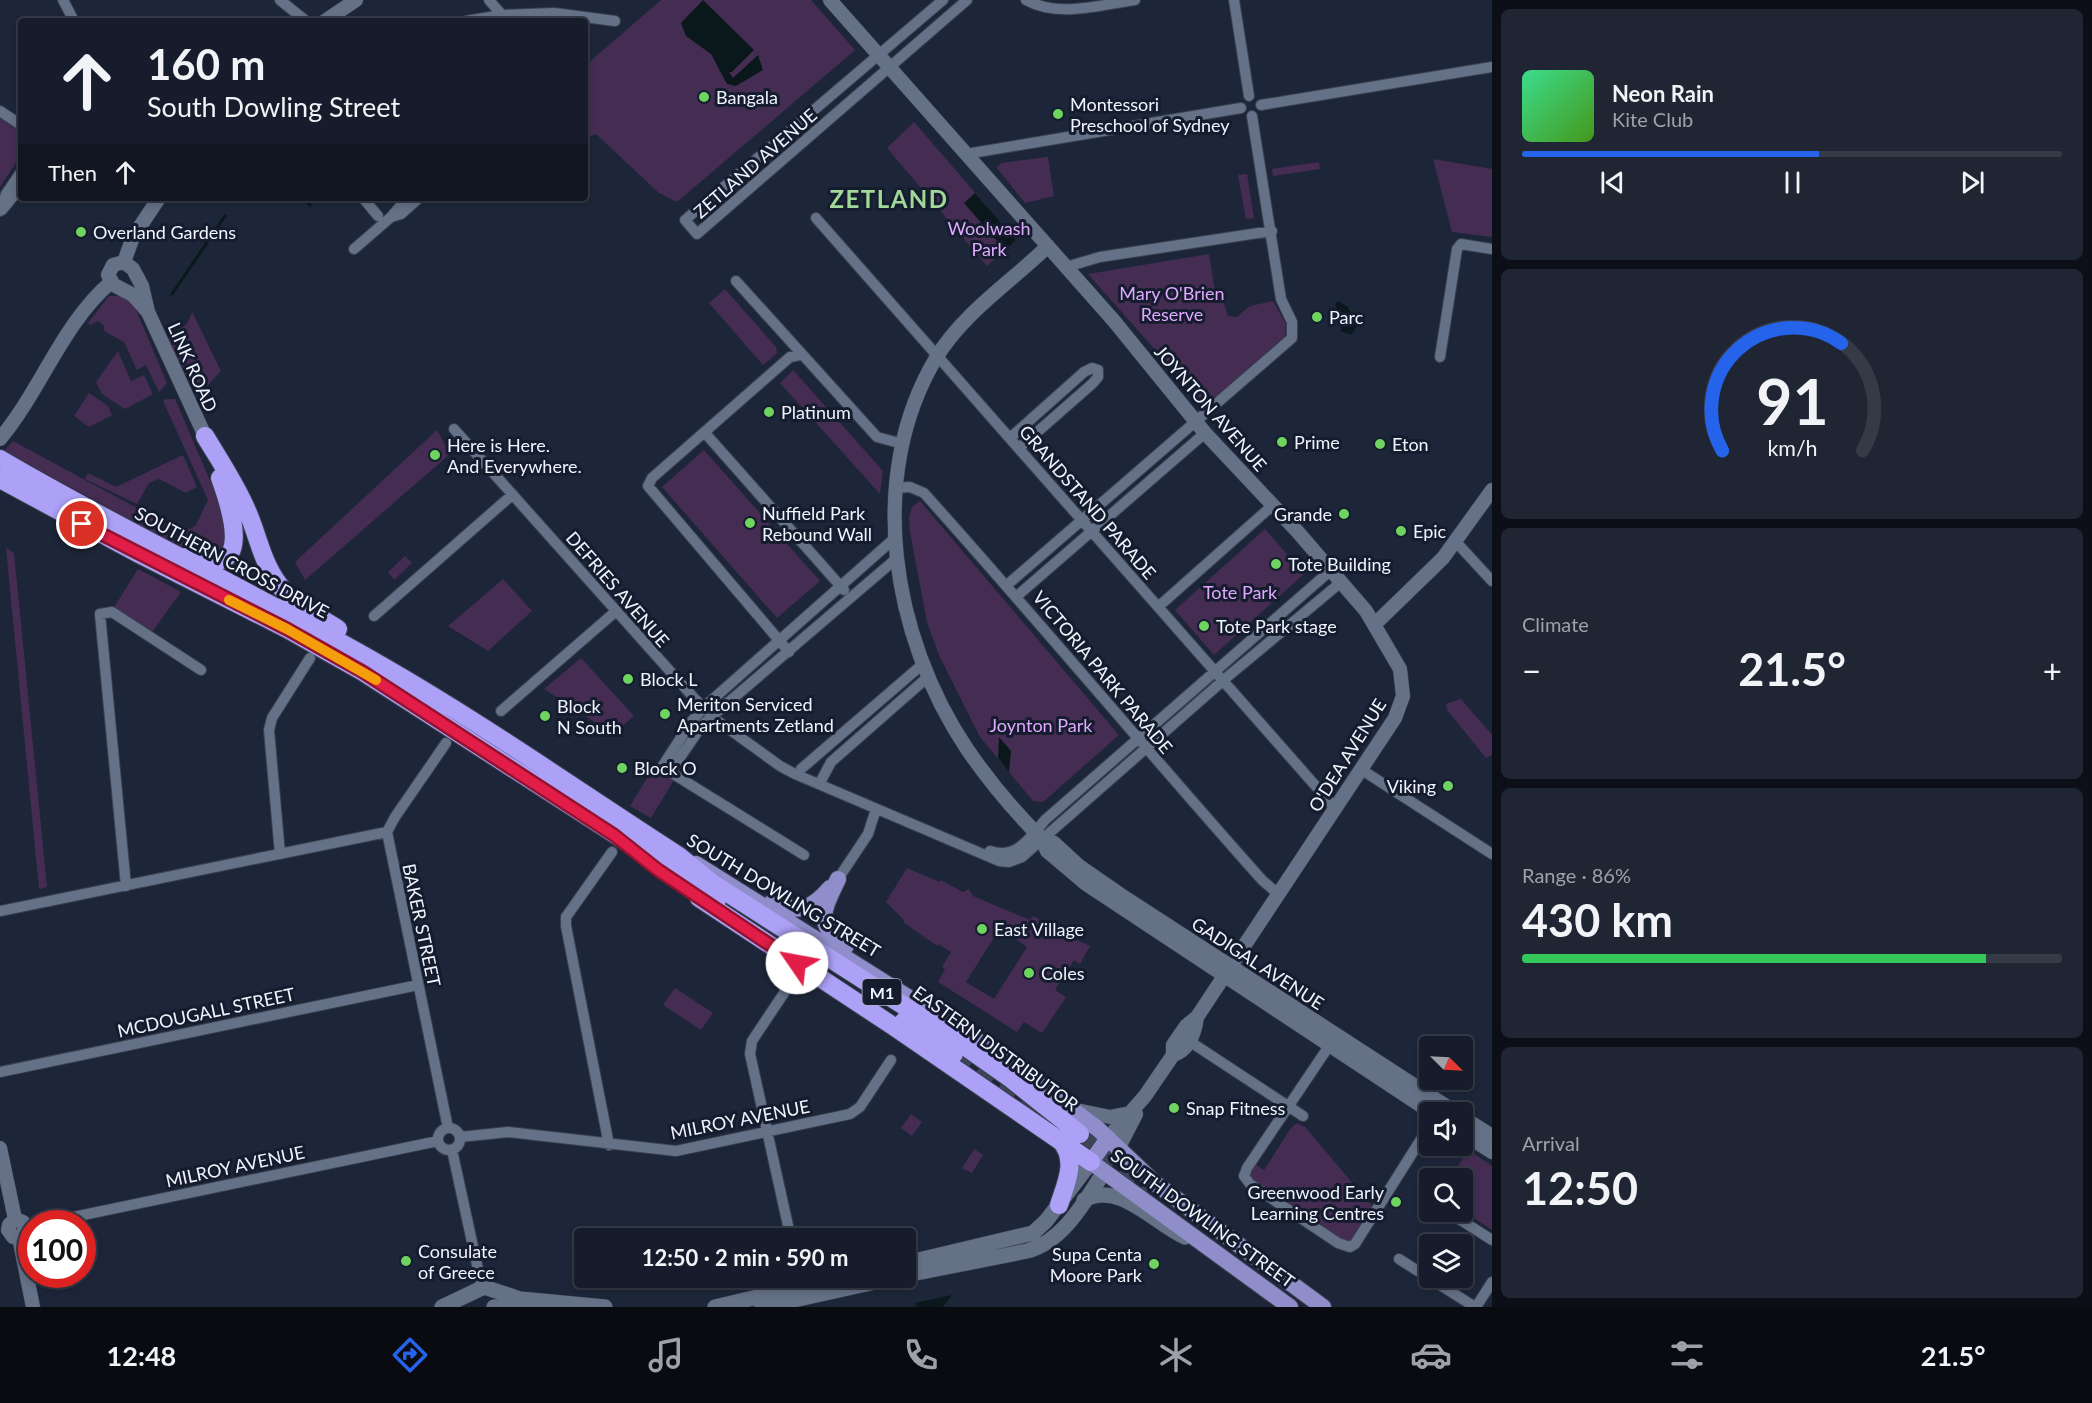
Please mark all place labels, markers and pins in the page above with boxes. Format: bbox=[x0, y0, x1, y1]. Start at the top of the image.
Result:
place label: Bangala bbox=[716, 86, 778, 108]
marker: Bangala bbox=[697, 90, 711, 104]
place label: Montessori Preschool of Sydney bbox=[1070, 93, 1230, 136]
marker: Montessori Preschool of Sydney bbox=[1051, 107, 1065, 121]
place label: Overland Gardens bbox=[93, 221, 236, 243]
marker: Overland Gardens bbox=[74, 225, 88, 239]
place label: Parc bbox=[1329, 306, 1364, 328]
marker: Parc bbox=[1310, 310, 1324, 324]
place label: Platinum bbox=[781, 401, 851, 423]
marker: Platinum bbox=[762, 405, 776, 419]
place label: Prime bbox=[1294, 431, 1340, 453]
place label: Eton bbox=[1392, 433, 1429, 455]
place label: Here is Here. And Everywhere. bbox=[447, 434, 582, 477]
marker: Prime bbox=[1275, 435, 1289, 449]
marker: Eton bbox=[1373, 437, 1387, 451]
marker: Here is Here. And Everywhere. bbox=[428, 448, 442, 462]
pin bbox=[56, 498, 107, 549]
place label: Nuffield Park Rebound Wall bbox=[762, 502, 872, 545]
place label: Grande bbox=[1274, 503, 1332, 525]
marker: Grande bbox=[1337, 507, 1351, 521]
marker: Nuffield Park Rebound Wall bbox=[743, 516, 757, 530]
place label: Epic bbox=[1413, 520, 1447, 542]
marker: Epic bbox=[1394, 524, 1408, 538]
place label: Tote Building bbox=[1288, 553, 1391, 575]
marker: Tote Building bbox=[1269, 557, 1283, 571]
place label: Tote Park stage bbox=[1216, 615, 1337, 637]
marker: Tote Park stage bbox=[1197, 619, 1211, 633]
place label: Block L bbox=[640, 668, 698, 690]
marker: Block L bbox=[621, 672, 635, 686]
place label: Meriton Serviced Apartments Zetland bbox=[677, 693, 834, 736]
place label: Block N South bbox=[557, 695, 622, 738]
marker: Meriton Serviced Apartments Zetland bbox=[658, 707, 672, 721]
marker: Block N South bbox=[538, 709, 552, 723]
place label: Block O bbox=[634, 757, 697, 779]
marker: Block O bbox=[615, 761, 629, 775]
place label: Viking bbox=[1387, 775, 1436, 797]
marker: Viking bbox=[1441, 779, 1455, 793]
place label: East Village bbox=[994, 918, 1084, 940]
marker: East Village bbox=[975, 922, 989, 936]
place label: Coles bbox=[1041, 962, 1085, 984]
marker: Coles bbox=[1022, 966, 1036, 980]
place label: Snap Fitness bbox=[1186, 1097, 1286, 1119]
marker: Snap Fitness bbox=[1167, 1101, 1181, 1115]
place label: Greenwood Early Learning Centres bbox=[1247, 1181, 1385, 1224]
marker: Greenwood Early Learning Centres bbox=[1389, 1195, 1403, 1209]
place label: Consulate of Greece bbox=[418, 1240, 497, 1283]
place label: Supa Centa Moore Park bbox=[1050, 1243, 1143, 1286]
marker: Consulate of Greece bbox=[399, 1254, 413, 1268]
marker: Supa Centa Moore Park bbox=[1147, 1257, 1161, 1271]

